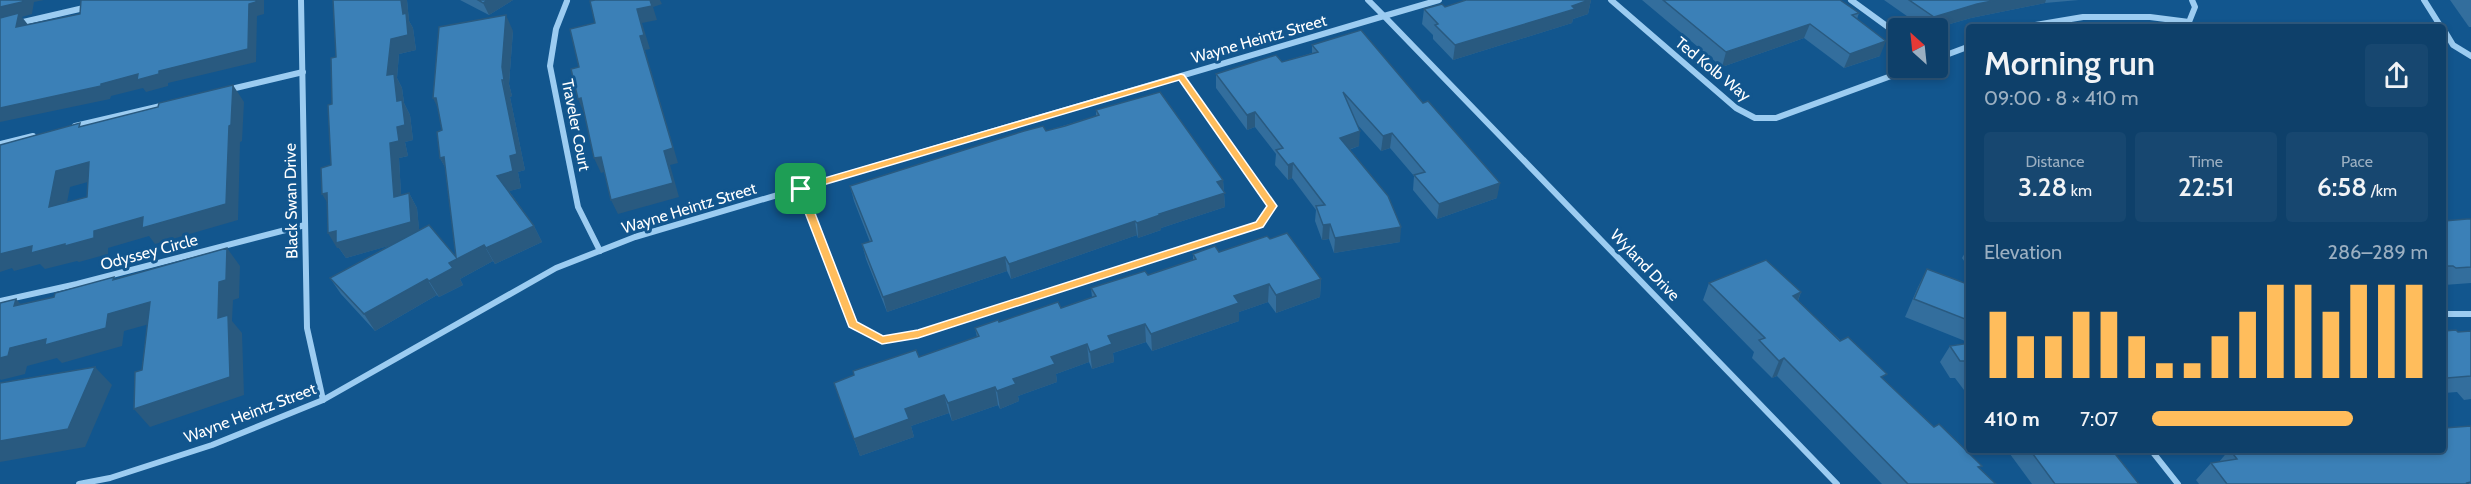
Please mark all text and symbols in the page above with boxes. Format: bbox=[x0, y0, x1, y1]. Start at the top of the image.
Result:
street label: Wayne Heintz Street bbox=[1189, 10, 1329, 67]
north arrow bbox=[1888, 18, 1948, 78]
map controls bbox=[1888, 18, 1948, 78]
street label: Ted Kolb Way bbox=[1671, 33, 1755, 105]
text: Morning run bbox=[1984, 43, 2155, 83]
button: share bbox=[2365, 44, 2428, 107]
street label: Traveler Court bbox=[558, 77, 594, 173]
text: 09:00 · 8 × 410 m bbox=[1984, 86, 2138, 110]
street label: Black Swan Drive bbox=[280, 143, 302, 259]
text: Distance bbox=[2026, 152, 2084, 171]
text: Time bbox=[2189, 152, 2223, 171]
text: Pace bbox=[2341, 152, 2373, 171]
pin bbox=[775, 163, 826, 214]
text: 3.28 bbox=[2018, 171, 2067, 203]
text: 22:51 bbox=[2178, 171, 2234, 203]
text: 6:58 bbox=[2317, 171, 2367, 203]
icon: arrive bbox=[784, 172, 817, 205]
street label: Wayne Heintz Street bbox=[619, 178, 759, 238]
text: km bbox=[2067, 181, 2092, 200]
text: /km bbox=[2367, 181, 2397, 200]
street label: Wyland Drive bbox=[1606, 225, 1684, 305]
street label: Odyssey Circle bbox=[98, 230, 200, 274]
text: Elevation bbox=[1984, 240, 2062, 264]
text: 286–289 m bbox=[2328, 240, 2428, 264]
street label: Wayne Heintz Street bbox=[181, 379, 319, 447]
text: 410 m bbox=[1984, 407, 2040, 431]
text: 7:07 bbox=[2080, 407, 2118, 431]

